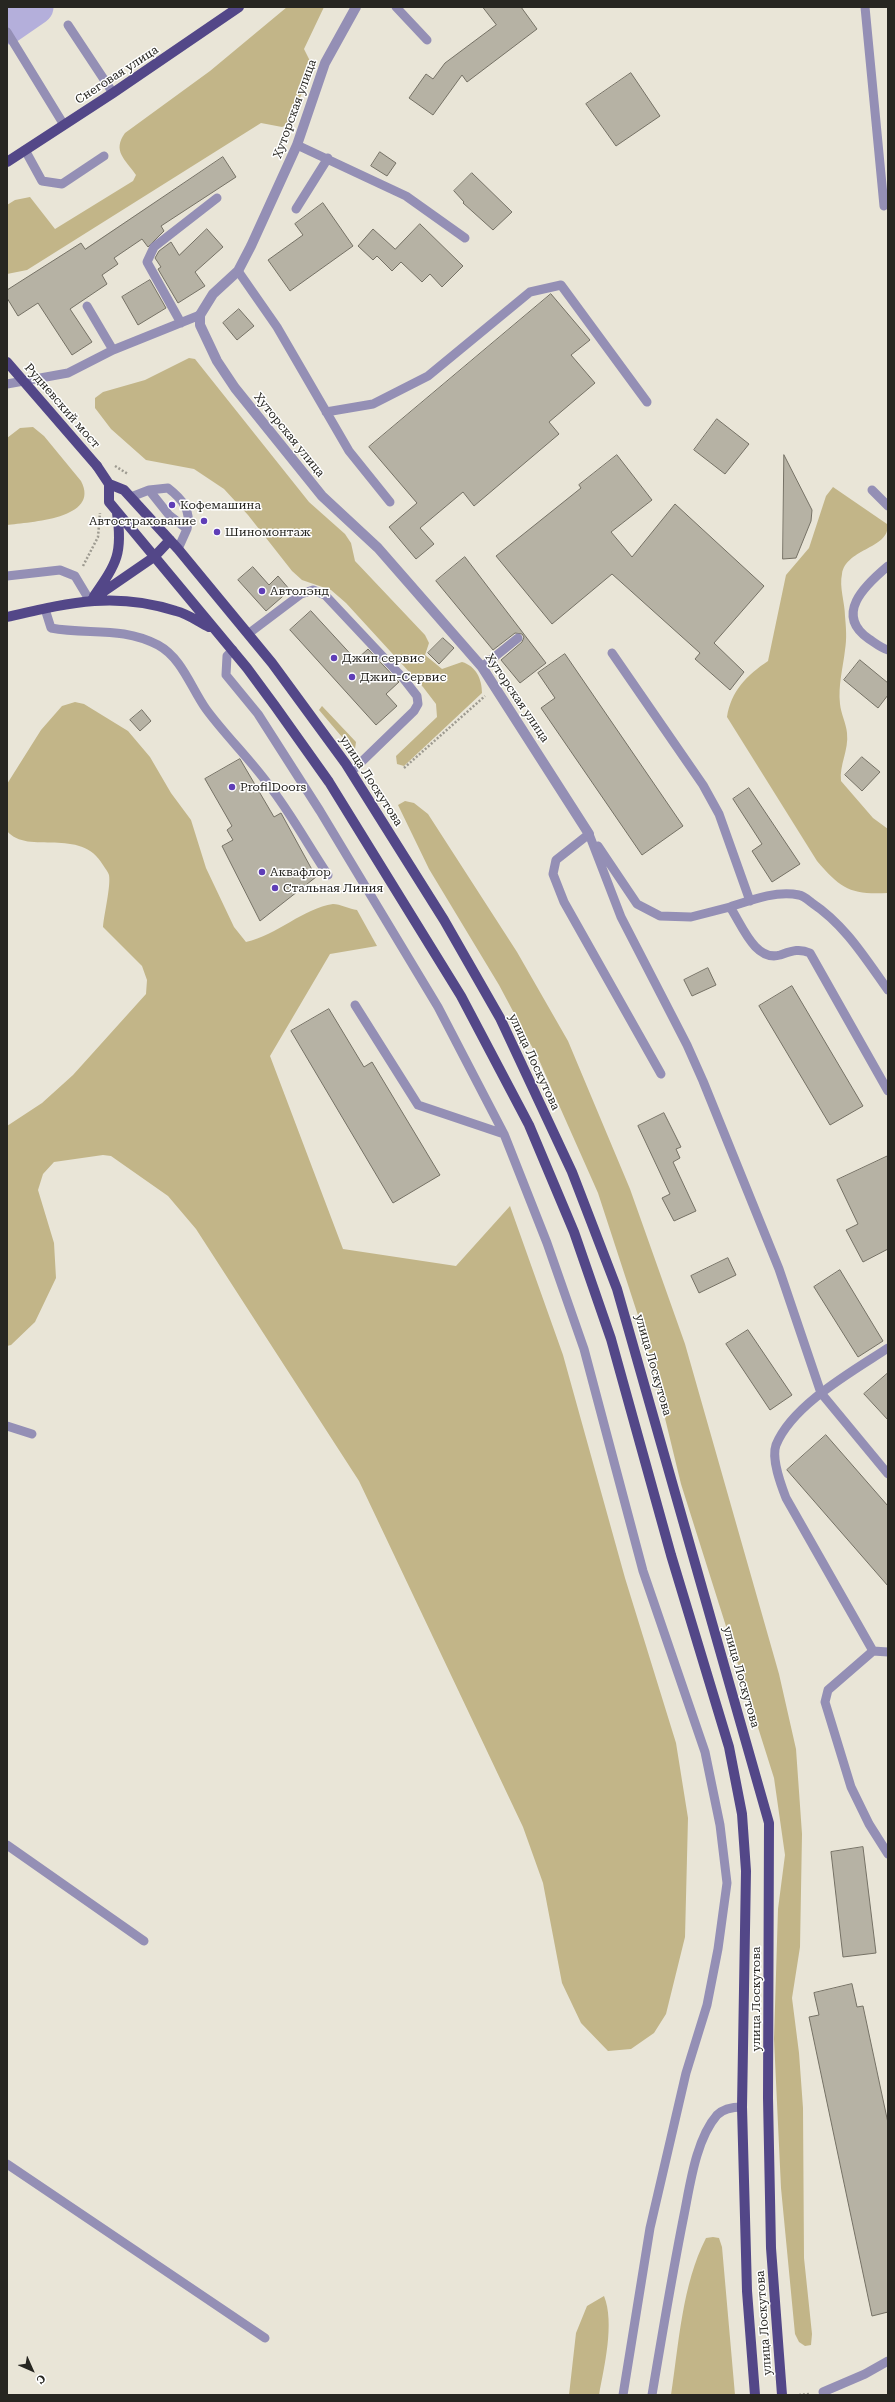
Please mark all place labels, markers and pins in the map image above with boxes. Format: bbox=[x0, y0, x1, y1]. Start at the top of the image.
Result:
place label: Кофемашина bbox=[180, 498, 261, 512]
marker: Кофемашина bbox=[167, 500, 177, 510]
place label: Автострахование bbox=[89, 514, 196, 528]
marker: Автострахование bbox=[199, 516, 209, 526]
place label: Шиномонтаж bbox=[225, 525, 311, 539]
marker: Шиномонтаж bbox=[212, 527, 222, 537]
place label: Автолэнд bbox=[270, 584, 329, 598]
marker: Автолэнд bbox=[257, 586, 267, 596]
place label: Джип сервис bbox=[342, 651, 424, 665]
marker: Джип сервис bbox=[329, 653, 339, 663]
place label: Джип-Сервис bbox=[360, 670, 446, 684]
marker: Джип-Сервис bbox=[347, 672, 357, 682]
place label: ProfilDoors bbox=[240, 780, 306, 794]
marker: ProfilDoors bbox=[227, 782, 237, 792]
place label: Аквафлор bbox=[270, 865, 331, 879]
marker: Аквафлор bbox=[257, 867, 267, 877]
place label: Стальная Линия bbox=[283, 881, 383, 895]
marker: Стальная Линия bbox=[270, 883, 280, 893]

